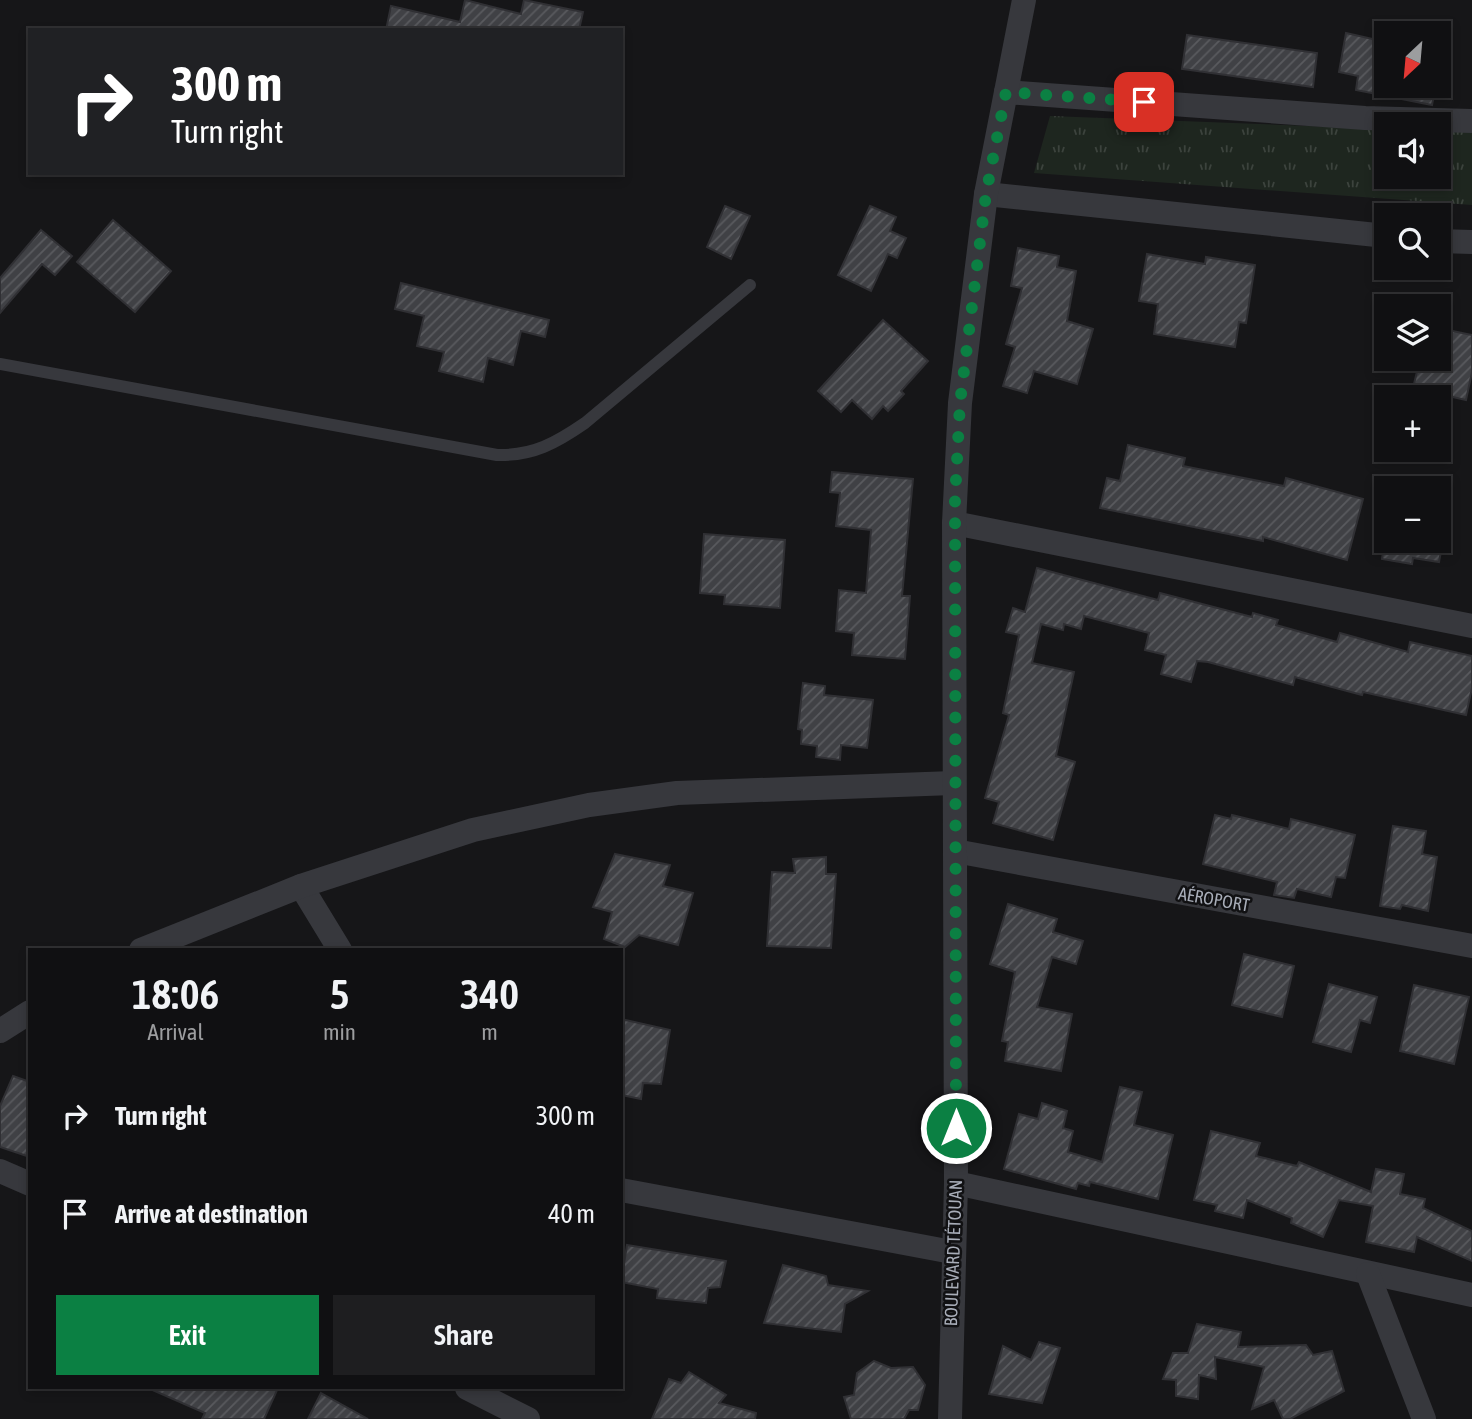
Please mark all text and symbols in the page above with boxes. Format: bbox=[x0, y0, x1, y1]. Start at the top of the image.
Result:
north arrow bbox=[1374, 21, 1451, 98]
map controls bbox=[1374, 21, 1451, 553]
text: 300 m bbox=[171, 55, 282, 111]
icon: right bbox=[56, 56, 147, 147]
pin bbox=[1114, 72, 1174, 132]
icon: arrive bbox=[1125, 83, 1163, 121]
button: sound bbox=[1374, 112, 1451, 189]
text: Turn right bbox=[171, 113, 284, 150]
button: search bbox=[1374, 203, 1451, 280]
button: layers bbox=[1374, 294, 1451, 371]
button: + bbox=[1374, 385, 1451, 462]
button: − bbox=[1374, 476, 1451, 553]
street label: AÉROPORT bbox=[1177, 882, 1251, 916]
text: 18:06 bbox=[132, 970, 219, 1018]
text: 5 bbox=[330, 970, 349, 1018]
text: 340 bbox=[460, 970, 519, 1018]
text: Arrival bbox=[147, 1019, 204, 1045]
text: min bbox=[323, 1019, 356, 1045]
text: m bbox=[481, 1019, 498, 1045]
position arrow bbox=[919, 1091, 993, 1165]
icon: right bbox=[56, 1097, 94, 1135]
text: Turn right bbox=[115, 1101, 206, 1131]
text: 300 m bbox=[536, 1101, 595, 1131]
street label: BOULEVARD TÉTOUAN bbox=[940, 1179, 966, 1327]
icon: arrive bbox=[56, 1195, 94, 1233]
text: Arrive at destination bbox=[115, 1199, 308, 1229]
text: 40 m bbox=[548, 1199, 595, 1229]
button: Exit bbox=[56, 1295, 319, 1375]
button: Share bbox=[333, 1295, 595, 1375]

